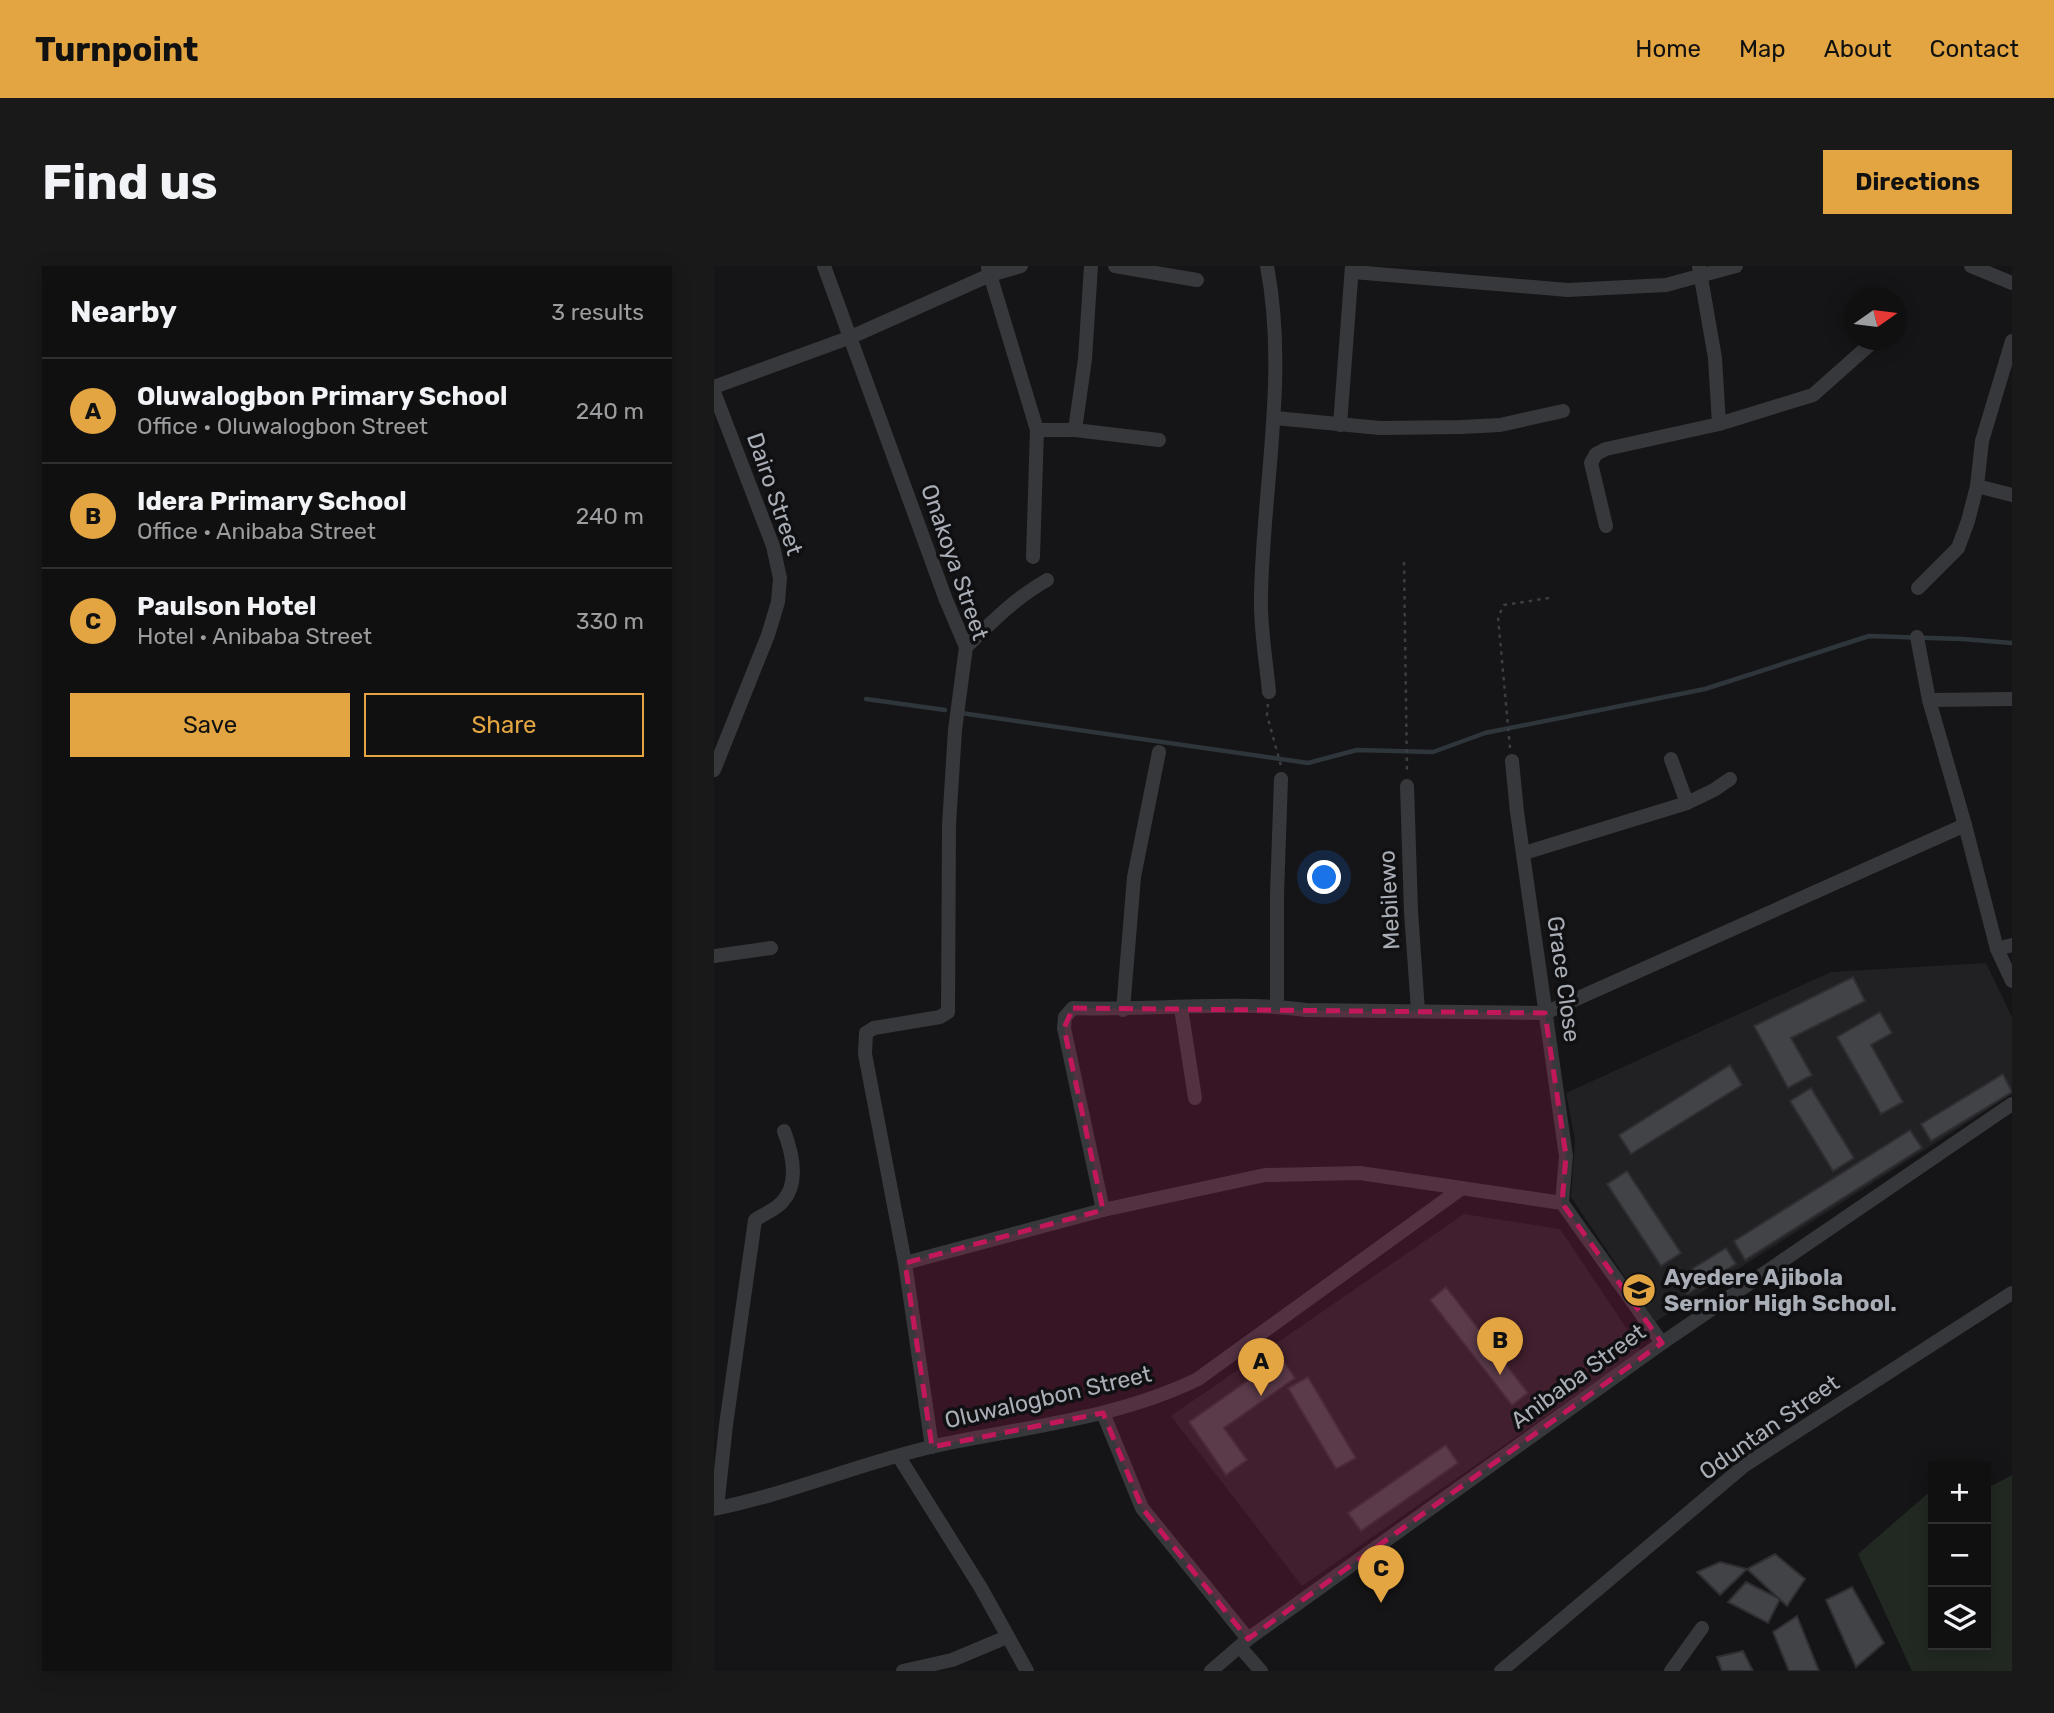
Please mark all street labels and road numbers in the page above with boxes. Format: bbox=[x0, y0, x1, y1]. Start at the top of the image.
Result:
street label: Dairo Street bbox=[741, 429, 809, 559]
street label: Onakoya Street bbox=[915, 480, 995, 644]
street label: Mebilewo bbox=[1372, 849, 1406, 951]
street label: Grace Close bbox=[1541, 914, 1587, 1044]
street label: Anibaba Street bbox=[1505, 1318, 1651, 1434]
street label: Oluwalogbon Street bbox=[942, 1360, 1154, 1434]
street label: Oduntan Street bbox=[1694, 1368, 1844, 1486]

